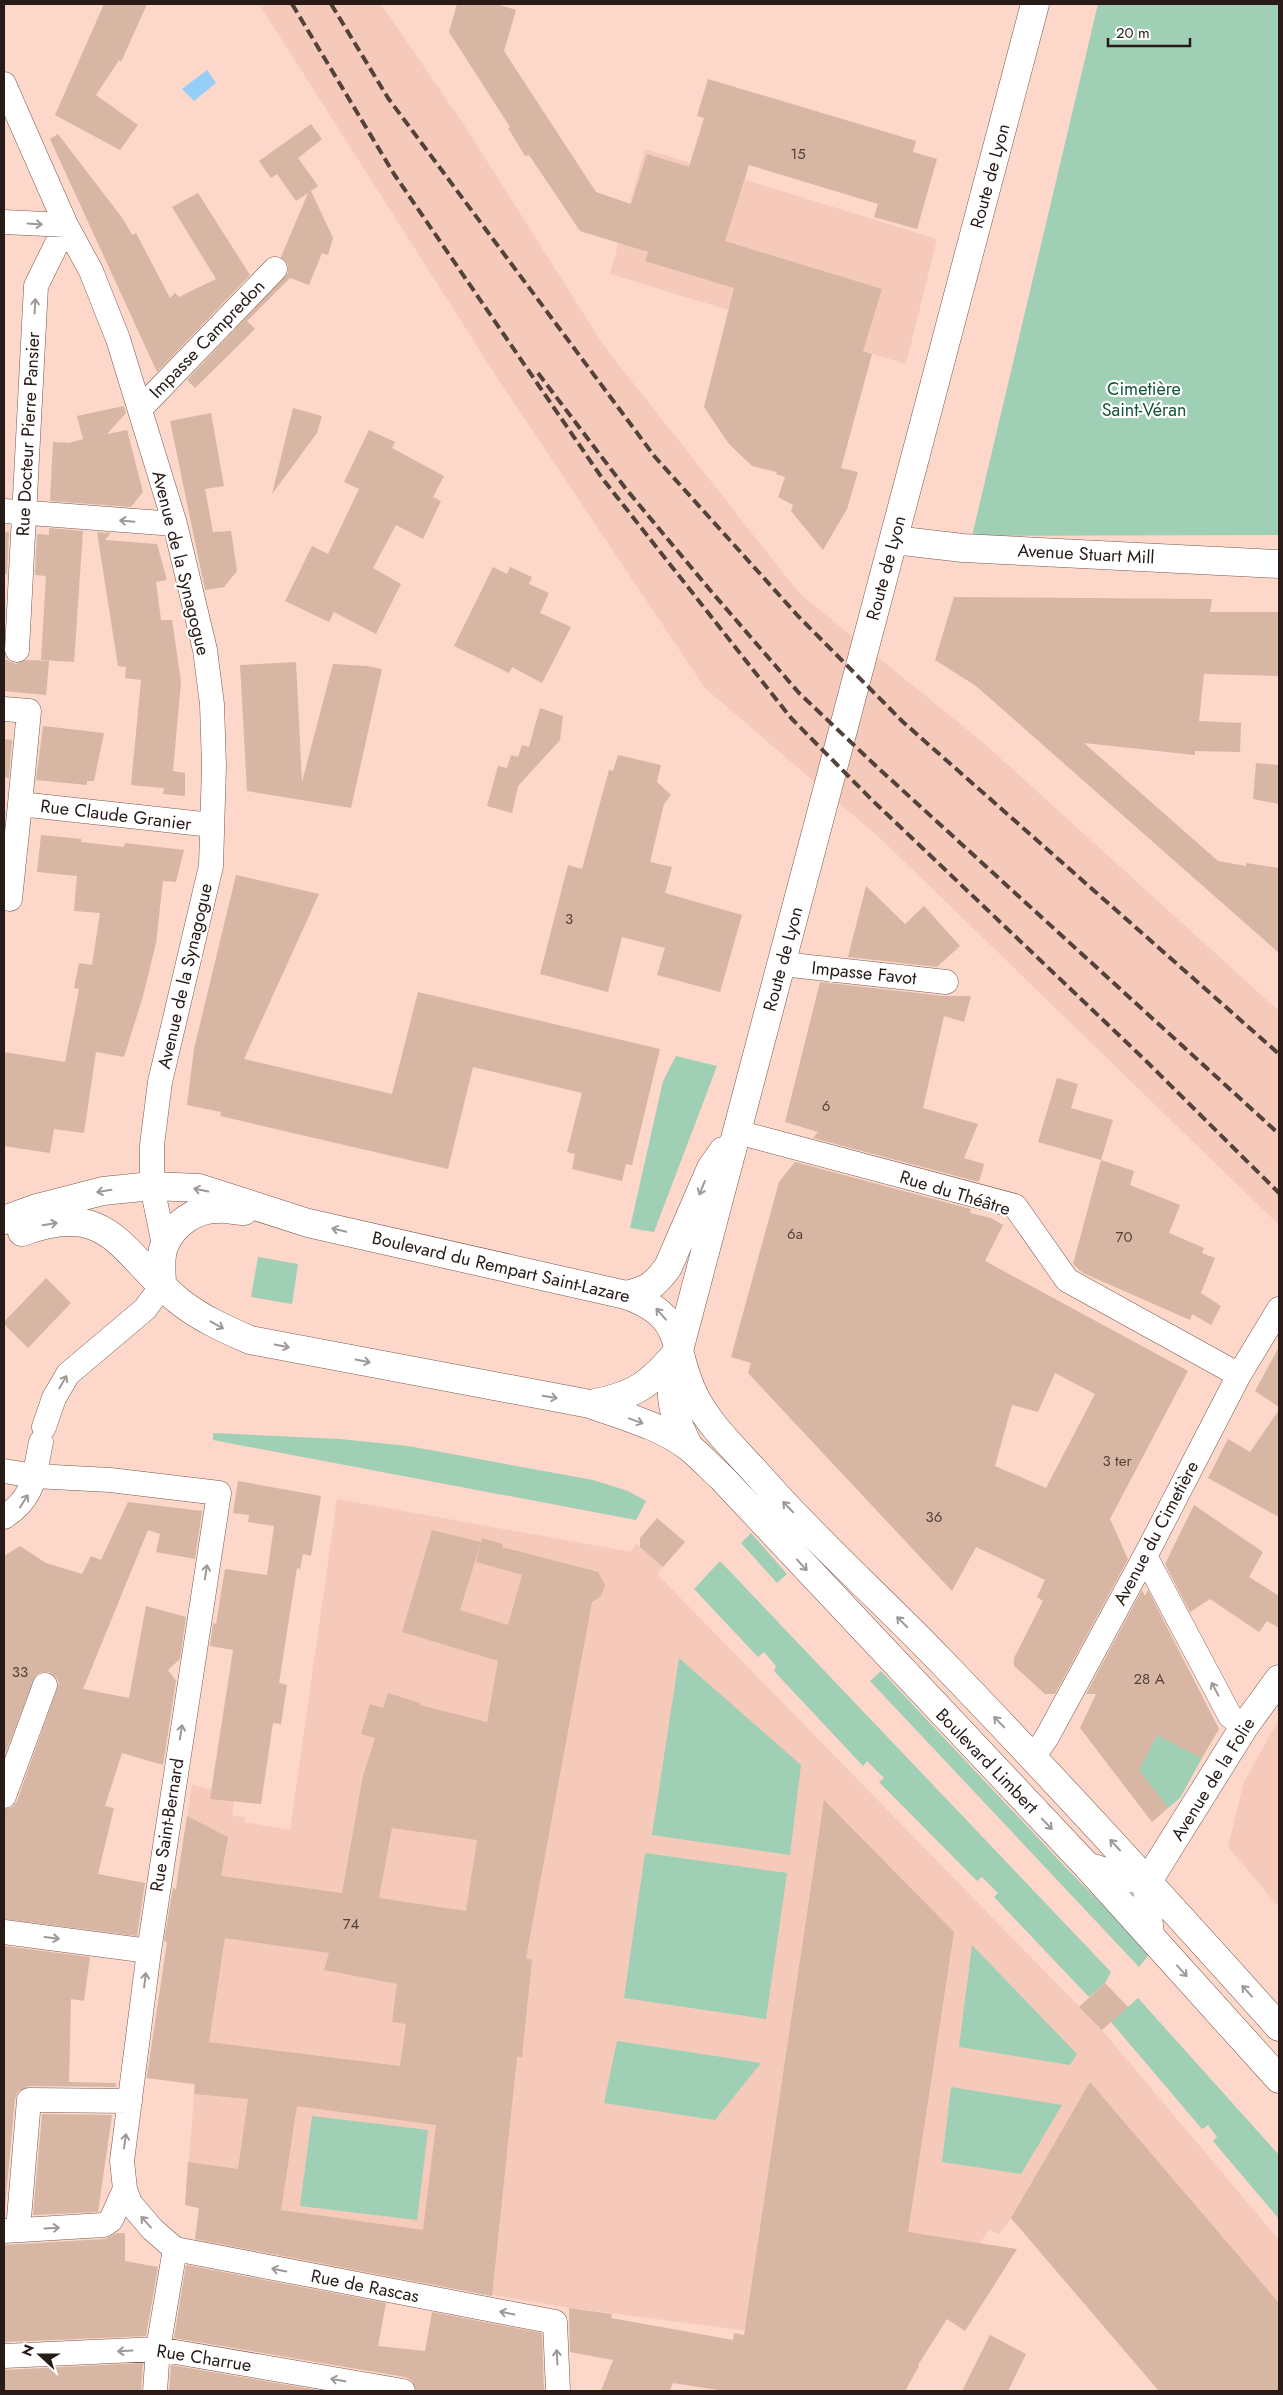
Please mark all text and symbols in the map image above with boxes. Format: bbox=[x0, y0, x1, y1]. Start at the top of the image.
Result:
scale bar bbox=[1108, 15, 1190, 47]
text: 20 m bbox=[1116, 22, 1150, 44]
street label: Route de Lyon bbox=[964, 121, 1016, 231]
house number: 15 bbox=[790, 143, 806, 165]
one-way arrow bbox=[27, 219, 43, 229]
street label: Impasse Campredon bbox=[143, 274, 271, 404]
one-way arrow bbox=[30, 299, 40, 315]
street label: Rue Docteur Pierre Pansier bbox=[10, 330, 46, 537]
park label: Cimetière Saint-Véran bbox=[1102, 376, 1186, 423]
street label: Avenue de la Synagogue bbox=[145, 468, 217, 658]
street label: Route de Lyon bbox=[860, 513, 912, 623]
one-way arrow bbox=[119, 516, 135, 525]
street label: Avenue Stuart Mill bbox=[1017, 537, 1155, 571]
street label: Rue Claude Granier bbox=[39, 793, 194, 837]
street label: Avenue de la Synagogue bbox=[151, 881, 219, 1071]
street label: Route de Lyon bbox=[757, 904, 809, 1014]
house number: 3 bbox=[565, 908, 573, 930]
street label: Impasse Favot bbox=[810, 955, 918, 992]
house number: 6 bbox=[822, 1095, 830, 1117]
street label: Rue du Théâtre bbox=[896, 1164, 1014, 1222]
one-way arrow bbox=[697, 1180, 706, 1195]
one-way arrow bbox=[193, 1184, 209, 1194]
one-way arrow bbox=[96, 1187, 112, 1197]
one-way arrow bbox=[42, 1218, 58, 1228]
house number: 6a bbox=[787, 1223, 803, 1245]
one-way arrow bbox=[332, 1225, 348, 1234]
street label: Boulevard du Rempart Saint-Lazare bbox=[370, 1225, 632, 1309]
house number: 70 bbox=[1116, 1226, 1132, 1248]
one-way arrow bbox=[656, 1308, 667, 1321]
one-way arrow bbox=[209, 1320, 223, 1330]
one-way arrow bbox=[274, 1341, 290, 1351]
one-way arrow bbox=[354, 1357, 370, 1367]
one-way arrow bbox=[59, 1376, 69, 1390]
one-way arrow bbox=[541, 1392, 557, 1402]
one-way arrow bbox=[628, 1417, 643, 1426]
house number: 3 ter bbox=[1102, 1450, 1132, 1472]
street label: Avenue du Cimetière bbox=[1107, 1456, 1205, 1610]
one-way arrow bbox=[19, 1494, 29, 1508]
one-way arrow bbox=[782, 1501, 794, 1513]
house number: 36 bbox=[926, 1506, 942, 1528]
one-way arrow bbox=[796, 1559, 808, 1571]
one-way arrow bbox=[201, 1564, 211, 1580]
one-way arrow bbox=[897, 1617, 909, 1629]
house number: 33 bbox=[12, 1661, 28, 1683]
house number: 28 A bbox=[1133, 1668, 1165, 1690]
one-way arrow bbox=[1210, 1682, 1219, 1697]
street label: Boulevard Limbert bbox=[930, 1702, 1045, 1820]
street label: Avenue de la Folie bbox=[1165, 1712, 1261, 1846]
one-way arrow bbox=[993, 1716, 1005, 1729]
one-way arrow bbox=[177, 1725, 187, 1741]
street label: Rue Saint-Bernard bbox=[144, 1756, 190, 1894]
one-way arrow bbox=[1041, 1817, 1053, 1830]
one-way arrow bbox=[1109, 1839, 1121, 1852]
house number: 74 bbox=[343, 1913, 360, 1935]
one-way arrow bbox=[44, 1933, 60, 1943]
one-way arrow bbox=[1176, 1964, 1188, 1977]
one-way arrow bbox=[140, 1972, 150, 1988]
one-way arrow bbox=[1241, 1984, 1253, 1997]
one-way arrow bbox=[120, 2133, 130, 2149]
one-way arrow bbox=[140, 2216, 152, 2229]
one-way arrow bbox=[44, 2224, 60, 2233]
street label: Rue de Rascas bbox=[309, 2263, 421, 2309]
one-way arrow bbox=[271, 2265, 287, 2274]
one-way arrow bbox=[500, 2308, 516, 2317]
north arrow bbox=[15, 2330, 65, 2380]
street label: Rue Charrue bbox=[155, 2338, 253, 2378]
text: N bbox=[17, 2342, 39, 2359]
one-way arrow bbox=[118, 2346, 134, 2355]
one-way arrow bbox=[552, 2349, 561, 2365]
one-way arrow bbox=[330, 2375, 346, 2385]

